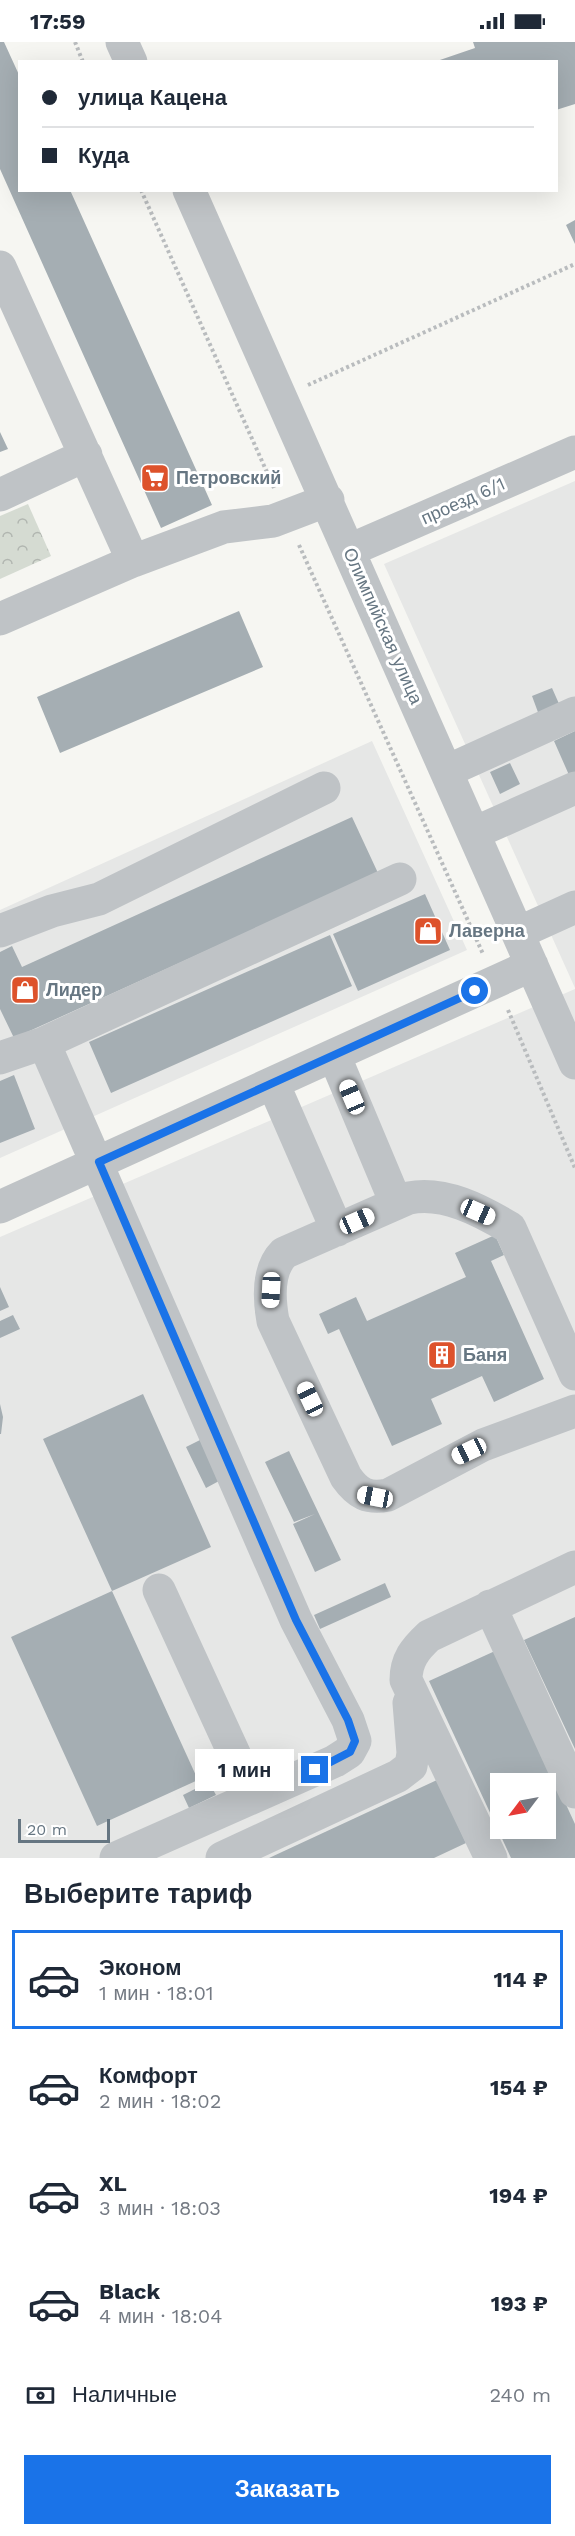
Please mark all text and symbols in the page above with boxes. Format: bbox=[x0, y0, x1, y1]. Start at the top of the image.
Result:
text: 17:59 bbox=[30, 9, 85, 34]
text: улица Кацена bbox=[78, 85, 227, 110]
text: Куда bbox=[78, 143, 129, 168]
supermarket icon: Петровский bbox=[139, 462, 171, 494]
place label: Петровский bbox=[176, 467, 281, 488]
street label: проезд 6/1 bbox=[418, 473, 508, 528]
street label: Олимпийская улица bbox=[339, 544, 428, 708]
shop icon: Лаверна bbox=[412, 915, 444, 947]
place label: Лаверна bbox=[449, 920, 526, 941]
shop icon: Лидер bbox=[9, 974, 41, 1006]
route start bbox=[461, 977, 488, 1004]
place label: Лидер bbox=[46, 979, 102, 1000]
car bbox=[337, 1077, 367, 1117]
car bbox=[458, 1196, 498, 1228]
car bbox=[337, 1205, 377, 1237]
car bbox=[261, 1272, 281, 1308]
building icon: Баня bbox=[426, 1339, 458, 1371]
place label: Баня bbox=[463, 1344, 507, 1365]
car bbox=[294, 1379, 326, 1419]
car bbox=[449, 1435, 489, 1467]
car bbox=[356, 1485, 394, 1509]
callout: 1 мин bbox=[195, 1749, 294, 1791]
route end bbox=[301, 1756, 328, 1783]
text: 1 мин bbox=[218, 1758, 271, 1782]
north arrow bbox=[490, 1773, 556, 1839]
map controls bbox=[490, 1773, 556, 1839]
scale bar bbox=[18, 1816, 110, 1844]
text: 20 m bbox=[27, 1820, 67, 1839]
text: Выберите тариф bbox=[24, 1878, 252, 1910]
icon: car bbox=[27, 1953, 81, 2007]
text: Эконом bbox=[99, 1955, 182, 1980]
text: 114 ₽ bbox=[493, 1967, 548, 1992]
text: 1 мин · 18:01 bbox=[99, 1981, 214, 2005]
icon: car bbox=[27, 2061, 81, 2115]
text: Комфорт bbox=[99, 2063, 198, 2088]
text: 154 ₽ bbox=[490, 2075, 548, 2100]
text: 2 мин · 18:02 bbox=[99, 2089, 221, 2113]
icon: car bbox=[27, 2169, 81, 2223]
text: XL bbox=[99, 2171, 127, 2196]
text: 194 ₽ bbox=[489, 2183, 548, 2208]
text: 3 мин · 18:03 bbox=[99, 2196, 221, 2220]
icon: car bbox=[27, 2277, 81, 2331]
text: Black bbox=[99, 2279, 160, 2304]
text: 193 ₽ bbox=[491, 2291, 548, 2316]
text: 4 мин · 18:04 bbox=[99, 2304, 222, 2328]
icon: cash bbox=[24, 2379, 57, 2412]
text: Наличные bbox=[72, 2382, 177, 2407]
text: 240 m bbox=[489, 2383, 551, 2407]
button: Заказать bbox=[24, 2455, 551, 2524]

